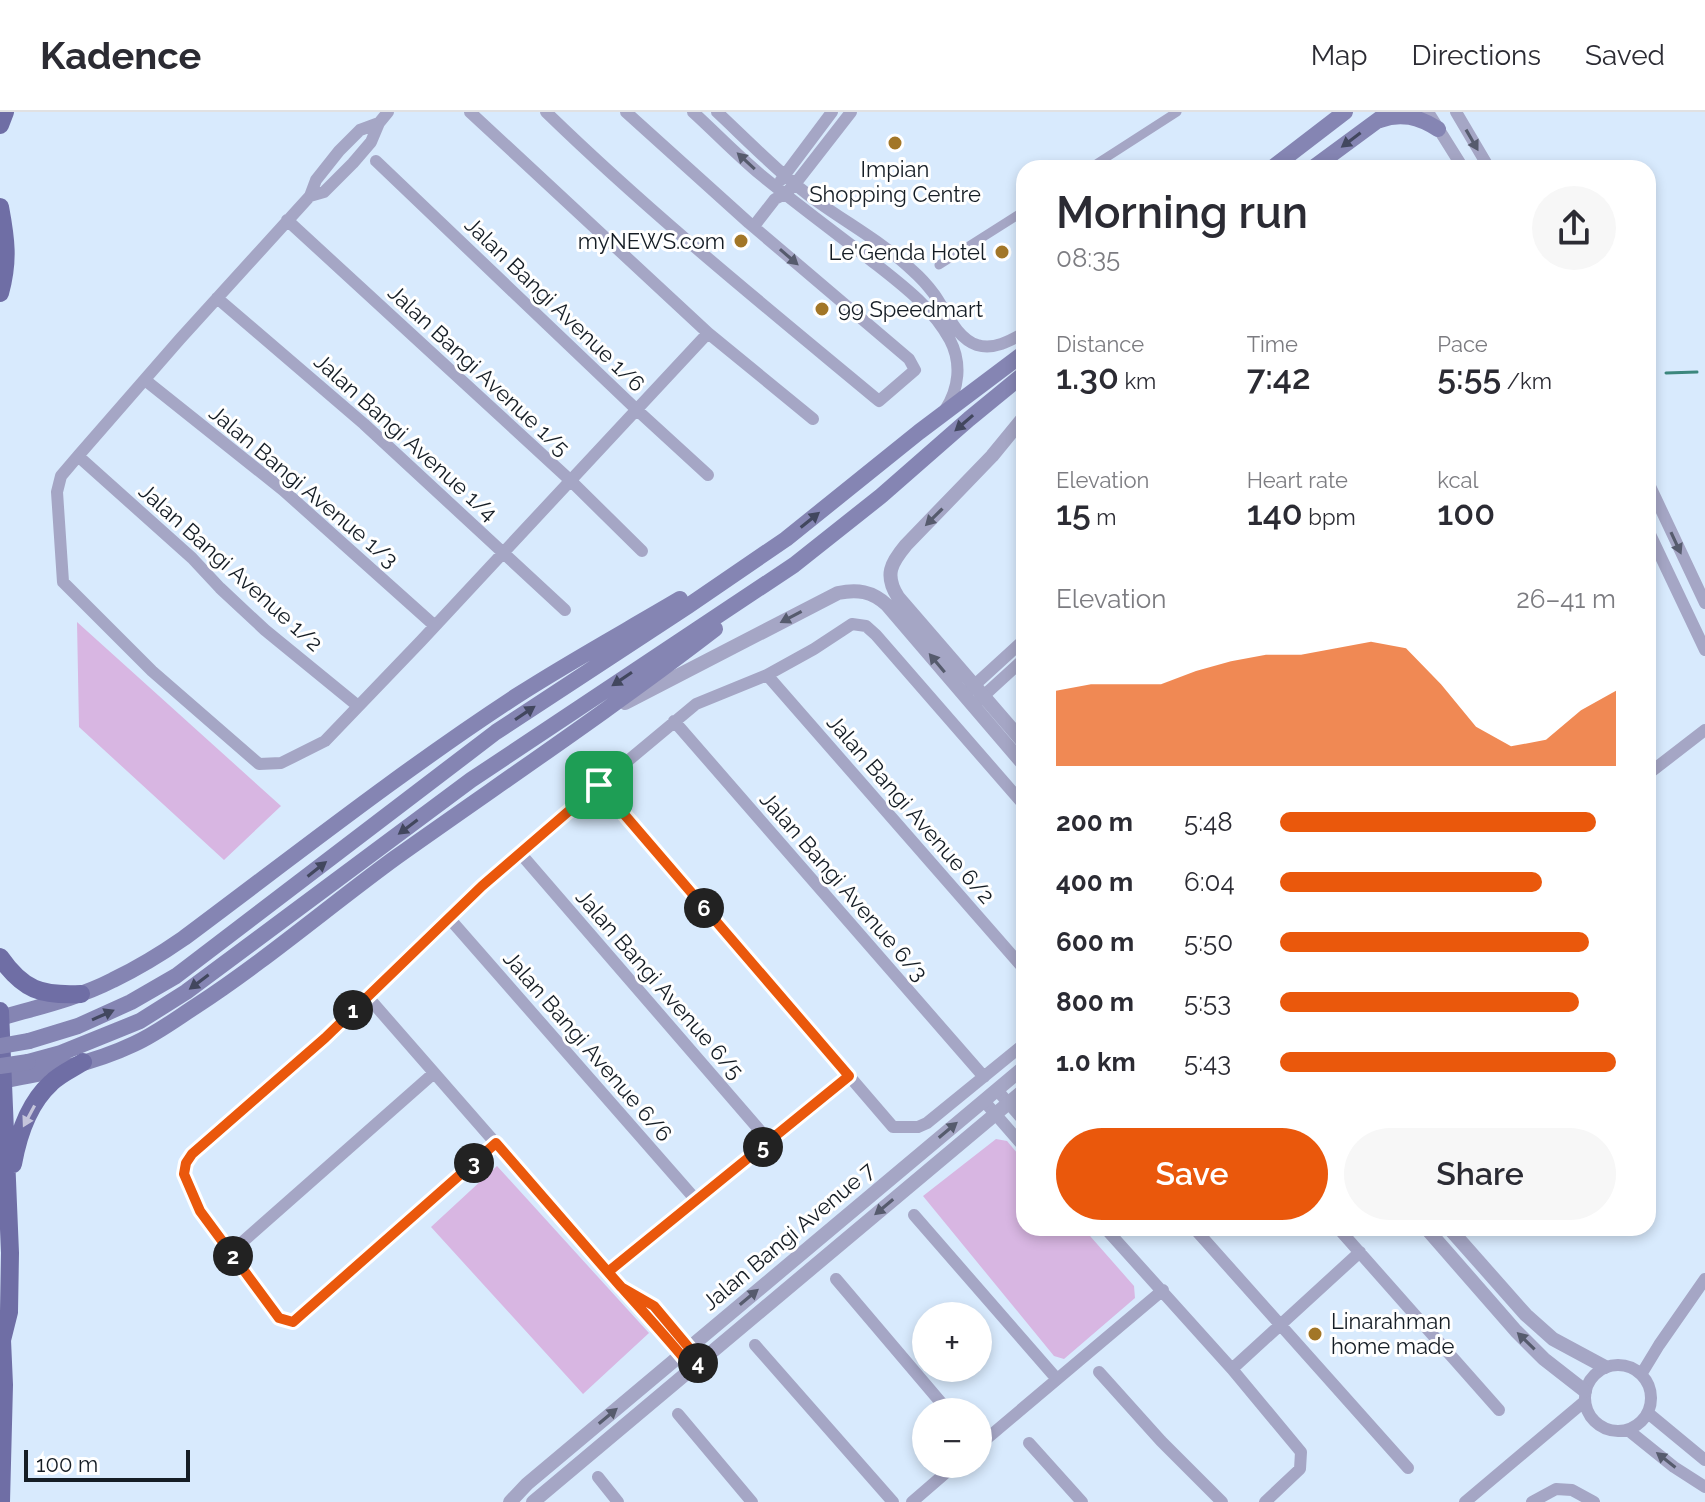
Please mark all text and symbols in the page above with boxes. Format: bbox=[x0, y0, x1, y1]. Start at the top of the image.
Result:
text: Kadence bbox=[40, 33, 201, 78]
text: Map bbox=[1311, 39, 1368, 72]
text: Directions bbox=[1412, 39, 1541, 72]
text: Saved bbox=[1585, 39, 1665, 72]
one-way arrow bbox=[1465, 129, 1479, 151]
one-way arrow bbox=[1341, 131, 1361, 147]
marker: Impian Shopping Centre bbox=[886, 134, 904, 152]
one-way arrow bbox=[736, 152, 755, 170]
place label: Impian Shopping Centre bbox=[809, 156, 981, 207]
button: share bbox=[1532, 186, 1616, 270]
text: Morning run bbox=[1056, 187, 1308, 238]
street label: Jalan Bangi Avenue 1/6 bbox=[460, 211, 650, 397]
place label: myNEWS.com bbox=[578, 228, 725, 254]
marker: myNEWS.com bbox=[732, 232, 750, 250]
place label: Le'Genda Hotel bbox=[829, 239, 986, 265]
marker: Le'Genda Hotel bbox=[993, 243, 1011, 261]
text: 08:35 bbox=[1056, 243, 1120, 273]
one-way arrow bbox=[779, 248, 799, 265]
street label: Jalan Bangi Avenue 1/5 bbox=[383, 279, 575, 461]
place label: 99 Speedmart bbox=[838, 296, 984, 322]
marker: 99 Speedmart bbox=[813, 300, 831, 318]
text: Distance bbox=[1056, 331, 1144, 357]
text: Time bbox=[1247, 331, 1298, 357]
text: Pace bbox=[1437, 331, 1488, 357]
street label: Jalan Bangi Avenue 1/4 bbox=[309, 348, 503, 526]
text: 1.30 bbox=[1056, 357, 1119, 397]
text: 7:42 bbox=[1247, 357, 1311, 397]
text: 5:55 bbox=[1437, 357, 1501, 397]
text: km bbox=[1119, 368, 1156, 394]
text: /km bbox=[1501, 368, 1552, 394]
street label: Jalan Bangi Avenue 1/3 bbox=[204, 399, 404, 573]
one-way arrow bbox=[954, 414, 974, 431]
text: Elevation bbox=[1056, 467, 1149, 493]
text: Heart rate bbox=[1247, 467, 1348, 493]
text: kcal bbox=[1437, 467, 1478, 493]
street label: Jalan Bangi Avenue 1/2 bbox=[134, 478, 328, 656]
text: 15 bbox=[1056, 493, 1091, 533]
text: 140 bbox=[1247, 493, 1303, 533]
text: 100 bbox=[1437, 493, 1495, 533]
text: m bbox=[1091, 504, 1117, 530]
text: bpm bbox=[1303, 504, 1356, 530]
one-way arrow bbox=[925, 507, 944, 526]
one-way arrow bbox=[800, 512, 820, 529]
one-way arrow bbox=[1669, 531, 1683, 554]
text: Elevation bbox=[1056, 584, 1166, 614]
text: 26–41 m bbox=[1516, 584, 1616, 614]
one-way arrow bbox=[780, 610, 802, 624]
one-way arrow bbox=[929, 653, 946, 673]
one-way arrow bbox=[611, 671, 632, 686]
one-way arrow bbox=[514, 706, 536, 720]
street label: Jalan Bangi Avenue 6/2 bbox=[822, 709, 1000, 909]
pin bbox=[565, 751, 633, 819]
icon: arrive bbox=[577, 763, 621, 807]
street label: Jalan Bangi Avenue 6/3 bbox=[755, 786, 933, 986]
text: 200 m bbox=[1056, 807, 1133, 837]
text: 5:48 bbox=[1184, 807, 1233, 837]
one-way arrow bbox=[398, 819, 418, 835]
one-way arrow bbox=[307, 862, 327, 878]
text: 400 m bbox=[1056, 867, 1133, 897]
text: 6:04 bbox=[1184, 867, 1235, 897]
street label: Jalan Bangi Avenue 6/5 bbox=[570, 884, 750, 1084]
pin: 6 bbox=[684, 888, 724, 928]
text: 600 m bbox=[1056, 927, 1134, 957]
text: 5:50 bbox=[1184, 927, 1233, 957]
street label: Jalan Bangi Avenue 6/6 bbox=[498, 945, 678, 1147]
one-way arrow bbox=[188, 974, 210, 990]
text: 800 m bbox=[1056, 987, 1134, 1017]
text: 5:53 bbox=[1184, 987, 1231, 1017]
pin: 1 bbox=[333, 990, 373, 1030]
text: 1 bbox=[348, 997, 358, 1023]
one-way arrow bbox=[91, 1008, 114, 1021]
text: 1.0 km bbox=[1056, 1047, 1136, 1077]
text: 5:43 bbox=[1184, 1047, 1231, 1077]
one-way arrow bbox=[23, 1104, 36, 1127]
one-way arrow bbox=[938, 1122, 958, 1139]
pin: 5 bbox=[743, 1127, 783, 1167]
button: Save bbox=[1056, 1128, 1328, 1220]
button: Share bbox=[1344, 1128, 1616, 1220]
text: 5 bbox=[757, 1134, 769, 1160]
pin: 3 bbox=[454, 1143, 494, 1183]
text: 3 bbox=[468, 1150, 480, 1176]
street label: Jalan Bangi Avenue 7 bbox=[697, 1156, 879, 1315]
one-way arrow bbox=[874, 1198, 894, 1215]
pin: 2 bbox=[213, 1236, 253, 1276]
text: 2 bbox=[227, 1243, 239, 1269]
one-way arrow bbox=[739, 1289, 759, 1306]
map controls bbox=[912, 1302, 992, 1478]
button: + bbox=[912, 1302, 992, 1382]
place label: Linarahman home made bbox=[1331, 1308, 1455, 1359]
marker: Linarahman home made bbox=[1306, 1325, 1324, 1343]
one-way arrow bbox=[1517, 1332, 1536, 1350]
pin: 4 bbox=[678, 1343, 718, 1383]
text: 4 bbox=[692, 1350, 704, 1376]
button: − bbox=[912, 1398, 992, 1478]
one-way arrow bbox=[598, 1408, 618, 1425]
scale bar bbox=[24, 1446, 190, 1482]
text: 100 m bbox=[36, 1451, 98, 1477]
one-way arrow bbox=[1656, 1452, 1676, 1468]

